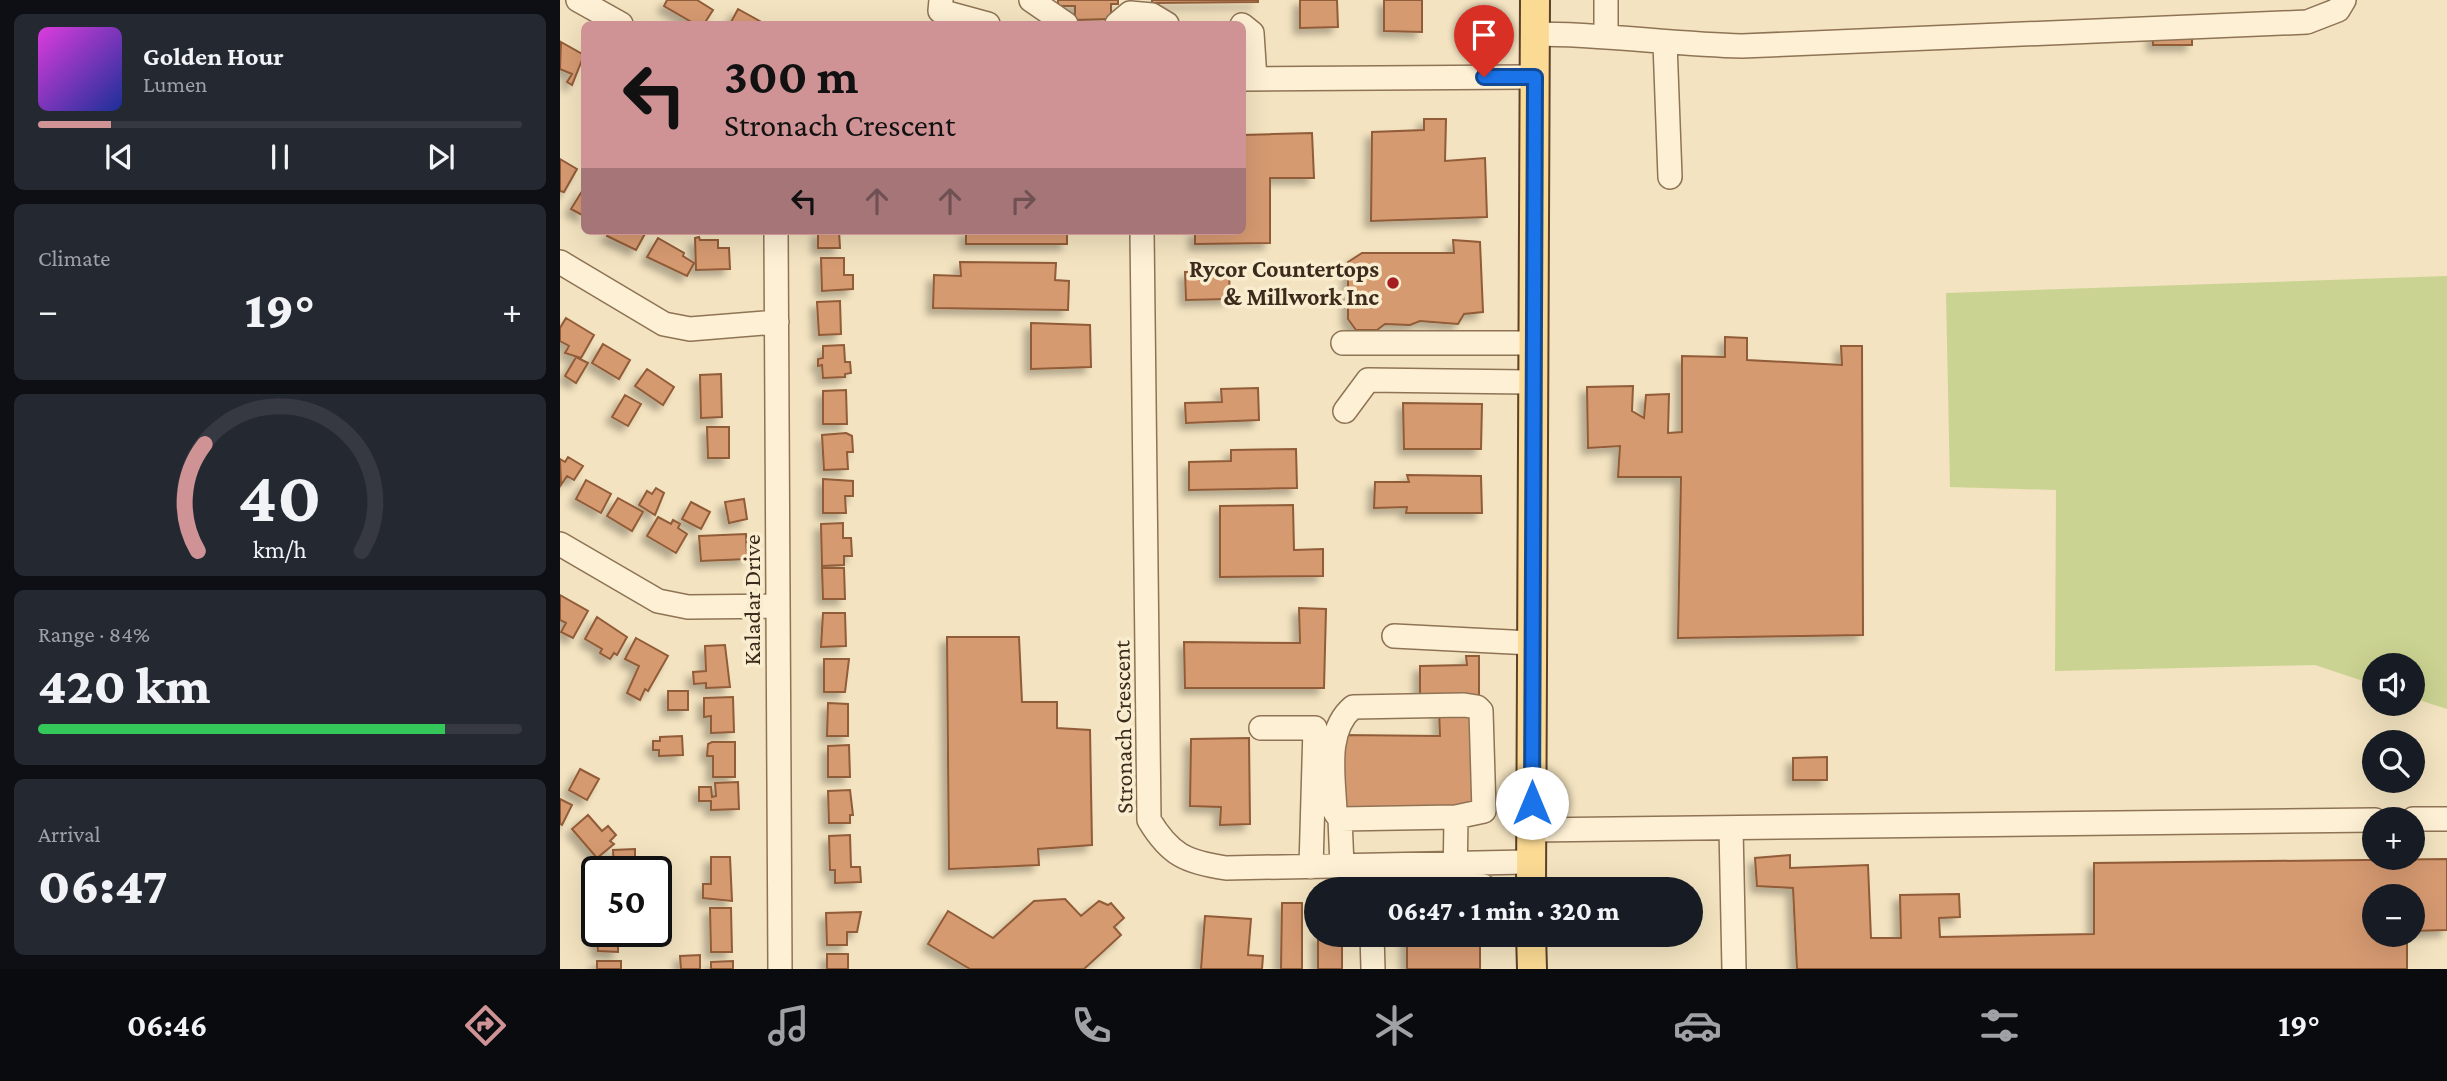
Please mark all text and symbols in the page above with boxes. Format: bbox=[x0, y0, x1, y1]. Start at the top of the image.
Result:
pin bbox=[1454, 5, 1514, 77]
icon: arrive bbox=[1465, 16, 1503, 54]
text: Golden Hour bbox=[143, 42, 284, 71]
icon: left bbox=[609, 49, 700, 140]
text: 300 m bbox=[724, 49, 858, 104]
text: Lumen bbox=[143, 71, 207, 97]
text: Stronach Crescent bbox=[724, 107, 956, 143]
icon: previous bbox=[100, 138, 138, 176]
icon: pause bbox=[261, 138, 299, 176]
icon: next bbox=[422, 138, 460, 176]
icon: left bbox=[785, 182, 823, 220]
icon: ahead bbox=[858, 182, 896, 220]
icon: ahead bbox=[931, 182, 969, 220]
icon: right bbox=[1004, 182, 1042, 220]
text: Climate bbox=[38, 245, 110, 271]
place label: Rycor Countertops & Millwork Inc bbox=[1189, 255, 1379, 310]
marker: Rycor Countertops & Millwork Inc bbox=[1385, 275, 1401, 291]
text: 19° bbox=[245, 280, 315, 338]
text: − bbox=[38, 289, 58, 331]
text: + bbox=[502, 289, 522, 331]
text: 40 bbox=[238, 456, 322, 537]
street label: Kaladar Drive bbox=[738, 534, 765, 666]
text: km/h bbox=[253, 535, 307, 562]
text: Range · 84% bbox=[38, 621, 150, 647]
street label: Stronach Crescent bbox=[1107, 639, 1138, 814]
map controls bbox=[2362, 653, 2425, 947]
button: sound bbox=[2362, 653, 2425, 716]
text: 420 km bbox=[38, 656, 210, 714]
button: search bbox=[2362, 730, 2425, 793]
position arrow bbox=[1495, 766, 1569, 840]
button: + bbox=[2362, 807, 2425, 870]
text: Arrival bbox=[38, 821, 101, 847]
text: 06:47 bbox=[38, 856, 168, 914]
speed limit sign: 50 bbox=[581, 856, 672, 947]
button: − bbox=[2362, 884, 2425, 947]
text: 06:47 · 1 min · 320 m bbox=[1388, 897, 1619, 926]
icon: directions bbox=[461, 1001, 510, 1050]
icon: music bbox=[764, 1001, 813, 1050]
icon: phone bbox=[1067, 1001, 1116, 1050]
icon: climate bbox=[1370, 1001, 1419, 1050]
icon: car bbox=[1673, 1001, 1722, 1050]
icon: filters bbox=[1975, 1001, 2024, 1050]
text: 06:46 bbox=[127, 1007, 207, 1043]
text: 19° bbox=[2278, 1007, 2320, 1043]

